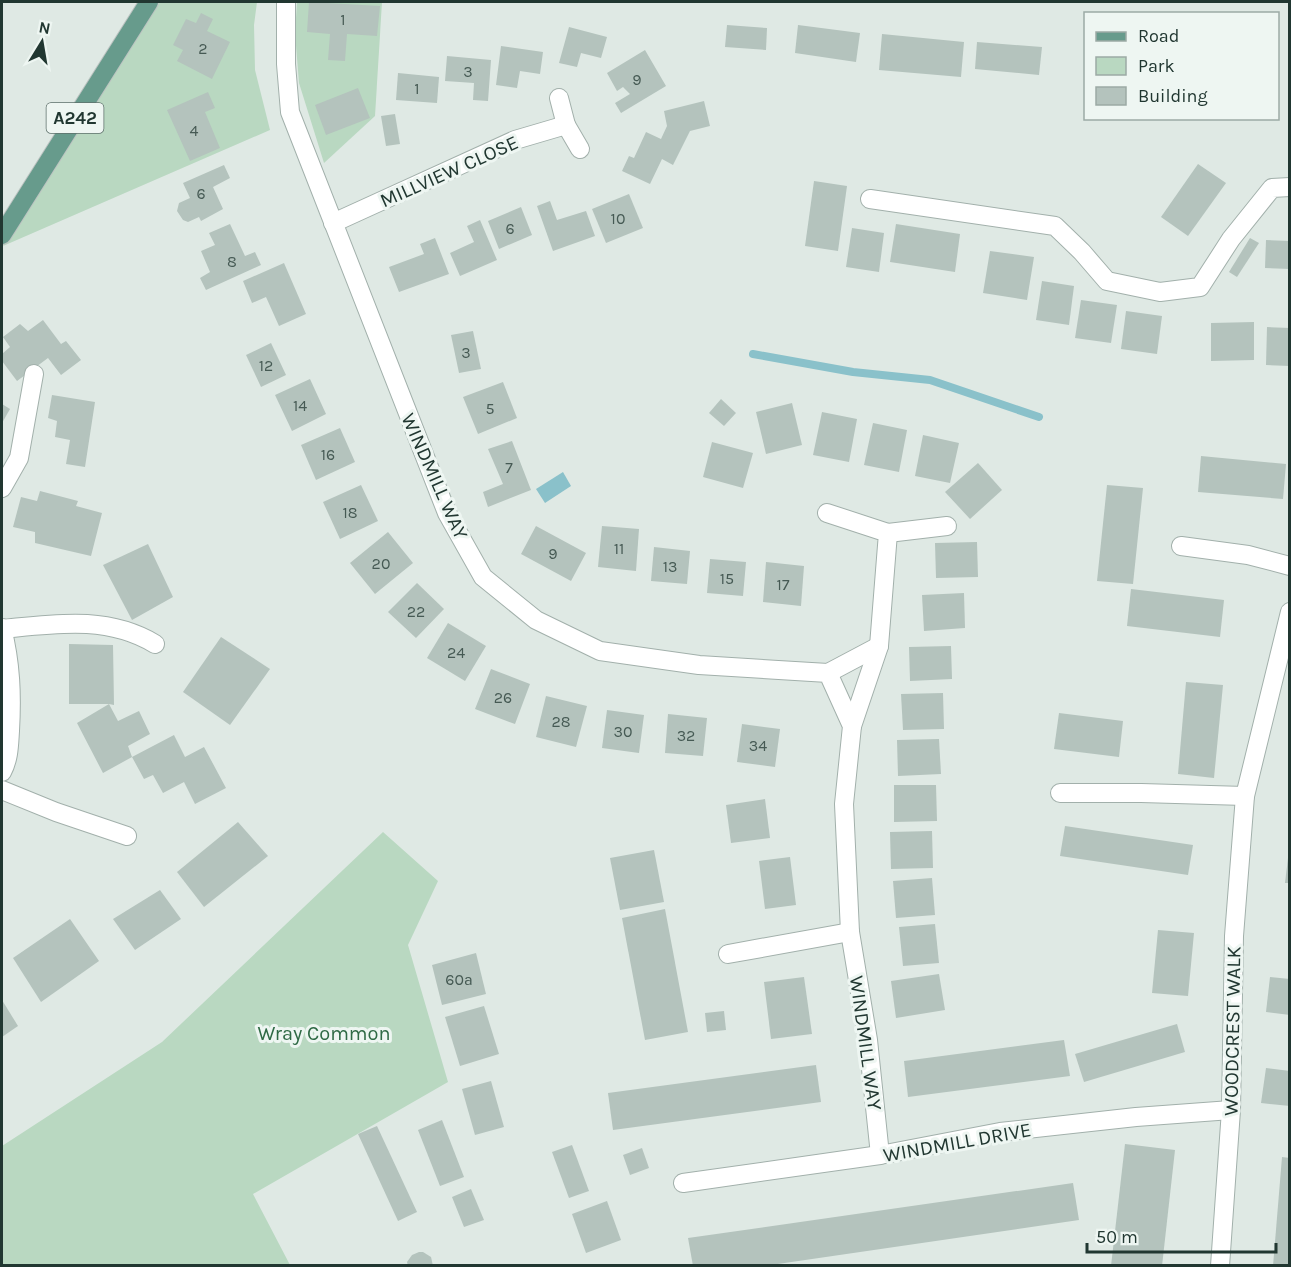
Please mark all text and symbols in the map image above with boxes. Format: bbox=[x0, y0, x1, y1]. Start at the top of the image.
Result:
house number: 1 bbox=[340, 10, 346, 29]
north arrow bbox=[12, 12, 72, 72]
legend bbox=[1084, 12, 1279, 120]
text: N bbox=[37, 17, 52, 38]
text: Road bbox=[1138, 25, 1179, 47]
house number: 2 bbox=[198, 39, 208, 58]
text: Park bbox=[1138, 55, 1175, 77]
house number: 3 bbox=[463, 62, 473, 81]
house number: 9 bbox=[632, 70, 642, 89]
house number: 1 bbox=[414, 79, 420, 98]
text: Building bbox=[1138, 85, 1208, 107]
road number: A242 bbox=[46, 103, 104, 133]
house number: 4 bbox=[190, 121, 199, 140]
street label: MILLVIEW CLOSE bbox=[376, 131, 522, 212]
house number: 6 bbox=[196, 184, 206, 203]
house number: 10 bbox=[611, 209, 625, 228]
house number: 6 bbox=[505, 219, 515, 238]
house number: 8 bbox=[227, 252, 237, 271]
house number: 3 bbox=[461, 343, 471, 362]
house number: 12 bbox=[259, 356, 273, 375]
house number: 14 bbox=[293, 396, 307, 415]
house number: 5 bbox=[485, 399, 495, 418]
street label: WINDMILL WAY bbox=[396, 410, 473, 543]
house number: 16 bbox=[321, 445, 335, 464]
house number: 7 bbox=[505, 458, 513, 477]
house number: 18 bbox=[342, 503, 358, 522]
house number: 11 bbox=[614, 539, 624, 558]
house number: 9 bbox=[548, 544, 558, 563]
house number: 20 bbox=[372, 554, 390, 573]
house number: 13 bbox=[663, 557, 677, 576]
house number: 15 bbox=[720, 569, 734, 588]
house number: 17 bbox=[777, 575, 790, 594]
house number: 22 bbox=[407, 602, 425, 621]
house number: 24 bbox=[447, 643, 465, 662]
house number: 26 bbox=[494, 688, 512, 707]
house number: 28 bbox=[551, 712, 571, 731]
house number: 30 bbox=[614, 722, 632, 741]
house number: 32 bbox=[677, 726, 695, 745]
house number: 34 bbox=[749, 736, 767, 755]
street label: WOODCREST WALK bbox=[1220, 946, 1245, 1116]
house number: 60a bbox=[445, 970, 473, 989]
street label: WINDMILL WAY bbox=[845, 974, 886, 1112]
park label: Wray Common bbox=[257, 1022, 391, 1045]
street label: WINDMILL DRIVE bbox=[881, 1118, 1033, 1167]
scale bar bbox=[1087, 1216, 1276, 1254]
text: 50 m bbox=[1096, 1226, 1138, 1248]

